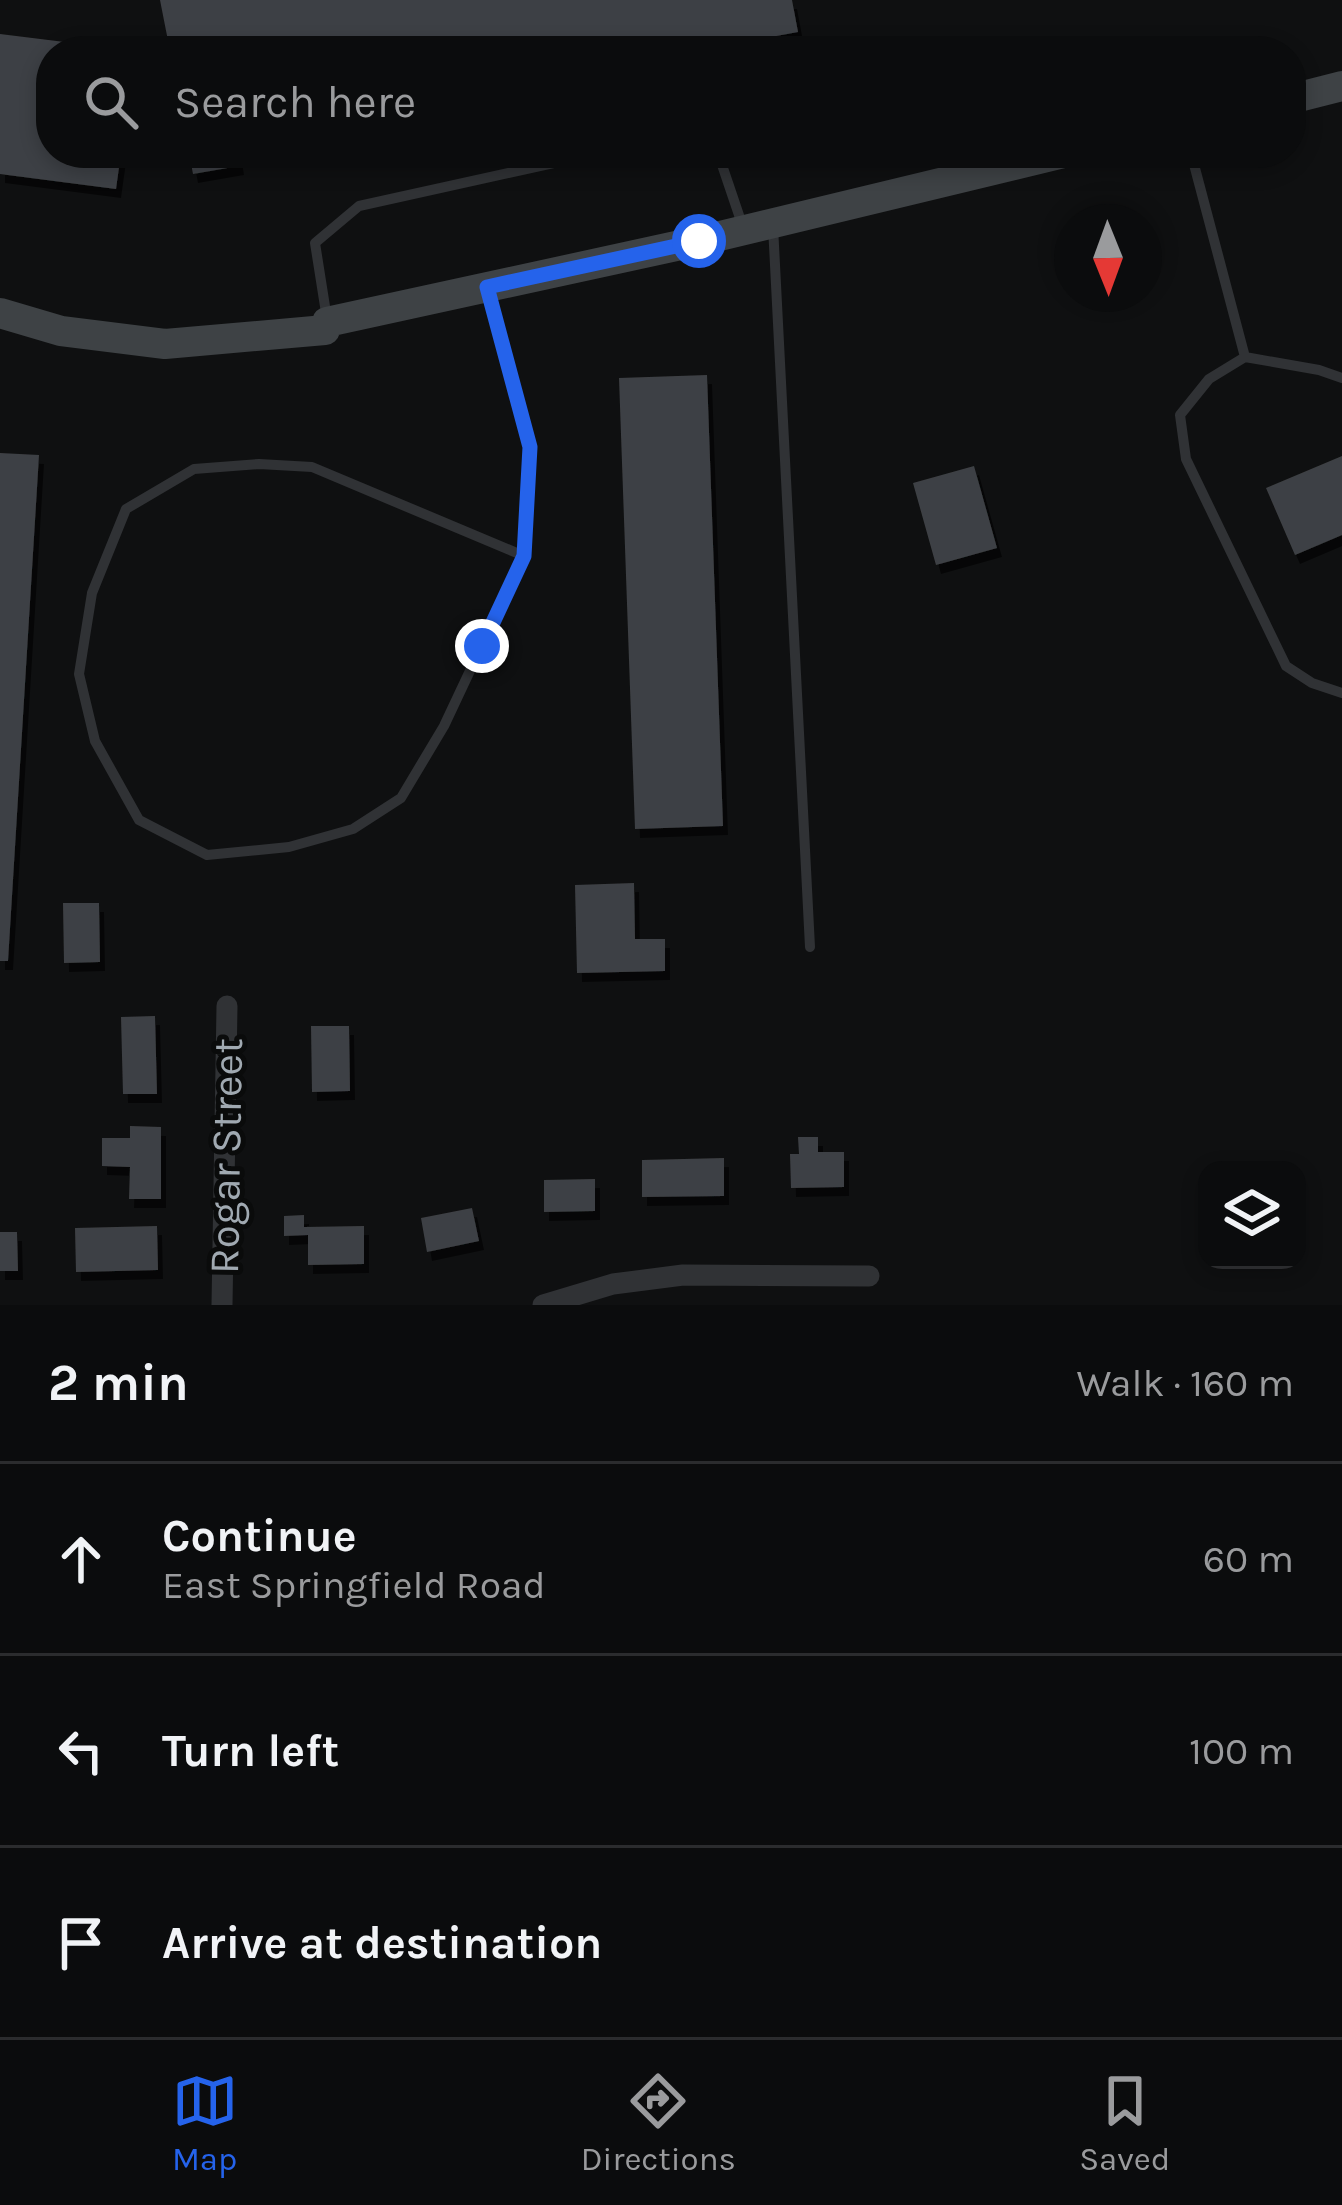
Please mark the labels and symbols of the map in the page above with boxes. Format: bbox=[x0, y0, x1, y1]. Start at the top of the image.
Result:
north arrow bbox=[1054, 204, 1162, 312]
route start bbox=[672, 214, 726, 268]
route end bbox=[455, 619, 509, 673]
street label: Rogar Street bbox=[199, 1038, 253, 1274]

